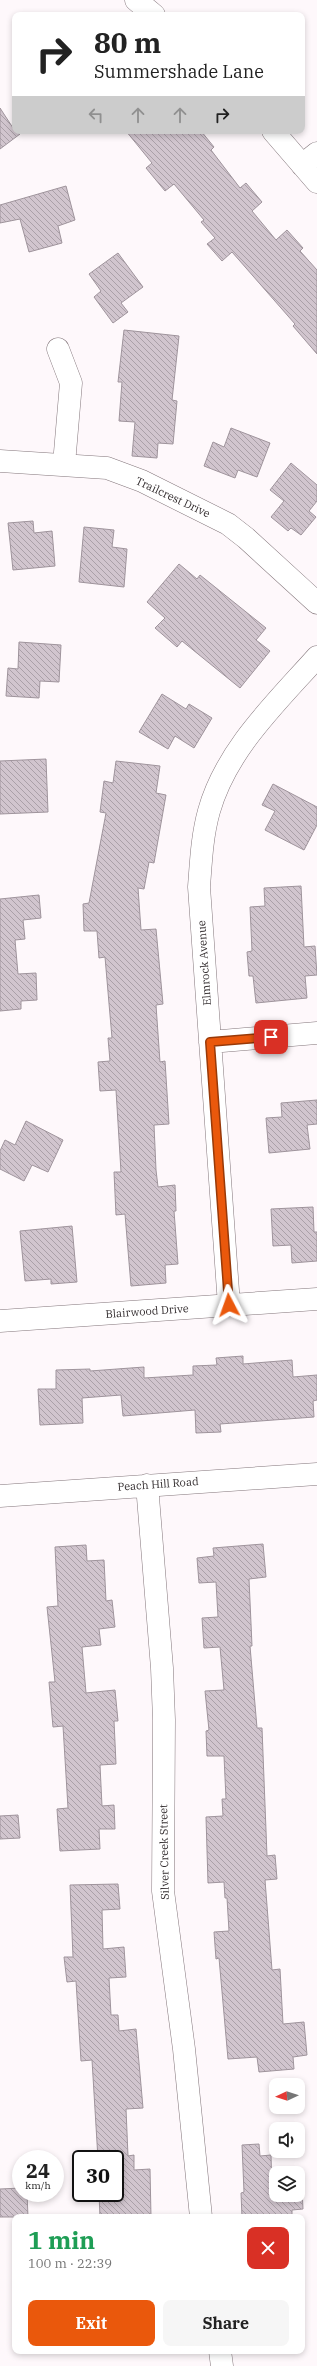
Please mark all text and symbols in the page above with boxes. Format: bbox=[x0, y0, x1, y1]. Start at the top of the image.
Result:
text: 80 m bbox=[94, 24, 161, 61]
icon: right bbox=[28, 28, 80, 80]
text: Summershade Lane bbox=[94, 60, 264, 83]
icon: left bbox=[85, 104, 107, 126]
icon: ahead bbox=[127, 104, 149, 126]
icon: ahead bbox=[169, 104, 191, 126]
icon: right bbox=[211, 104, 233, 126]
street label: Trailcrest Drive bbox=[134, 474, 213, 520]
street label: Elmrock Avenue bbox=[194, 920, 214, 1006]
pin bbox=[254, 1020, 288, 1054]
icon: arrive bbox=[260, 1026, 282, 1048]
position arrow bbox=[208, 1284, 250, 1326]
street label: Blairwood Drive bbox=[105, 1301, 189, 1321]
street label: Peach Hill Road bbox=[117, 1474, 199, 1494]
street label: Silver Creek Street bbox=[156, 1804, 172, 1900]
north arrow bbox=[269, 2078, 305, 2114]
map controls bbox=[269, 2078, 305, 2202]
button: sound bbox=[269, 2122, 305, 2158]
speed limit sign: 30 bbox=[72, 2150, 124, 2202]
text: 24 bbox=[26, 2157, 50, 2184]
button: layers bbox=[269, 2166, 305, 2202]
text: km/h bbox=[25, 2179, 51, 2192]
text: 1 min bbox=[28, 2224, 95, 2256]
button: close bbox=[247, 2227, 289, 2269]
text: 100 m · 22:39 bbox=[28, 2255, 112, 2272]
button: Exit bbox=[28, 2300, 155, 2346]
button: Share bbox=[163, 2300, 289, 2346]

